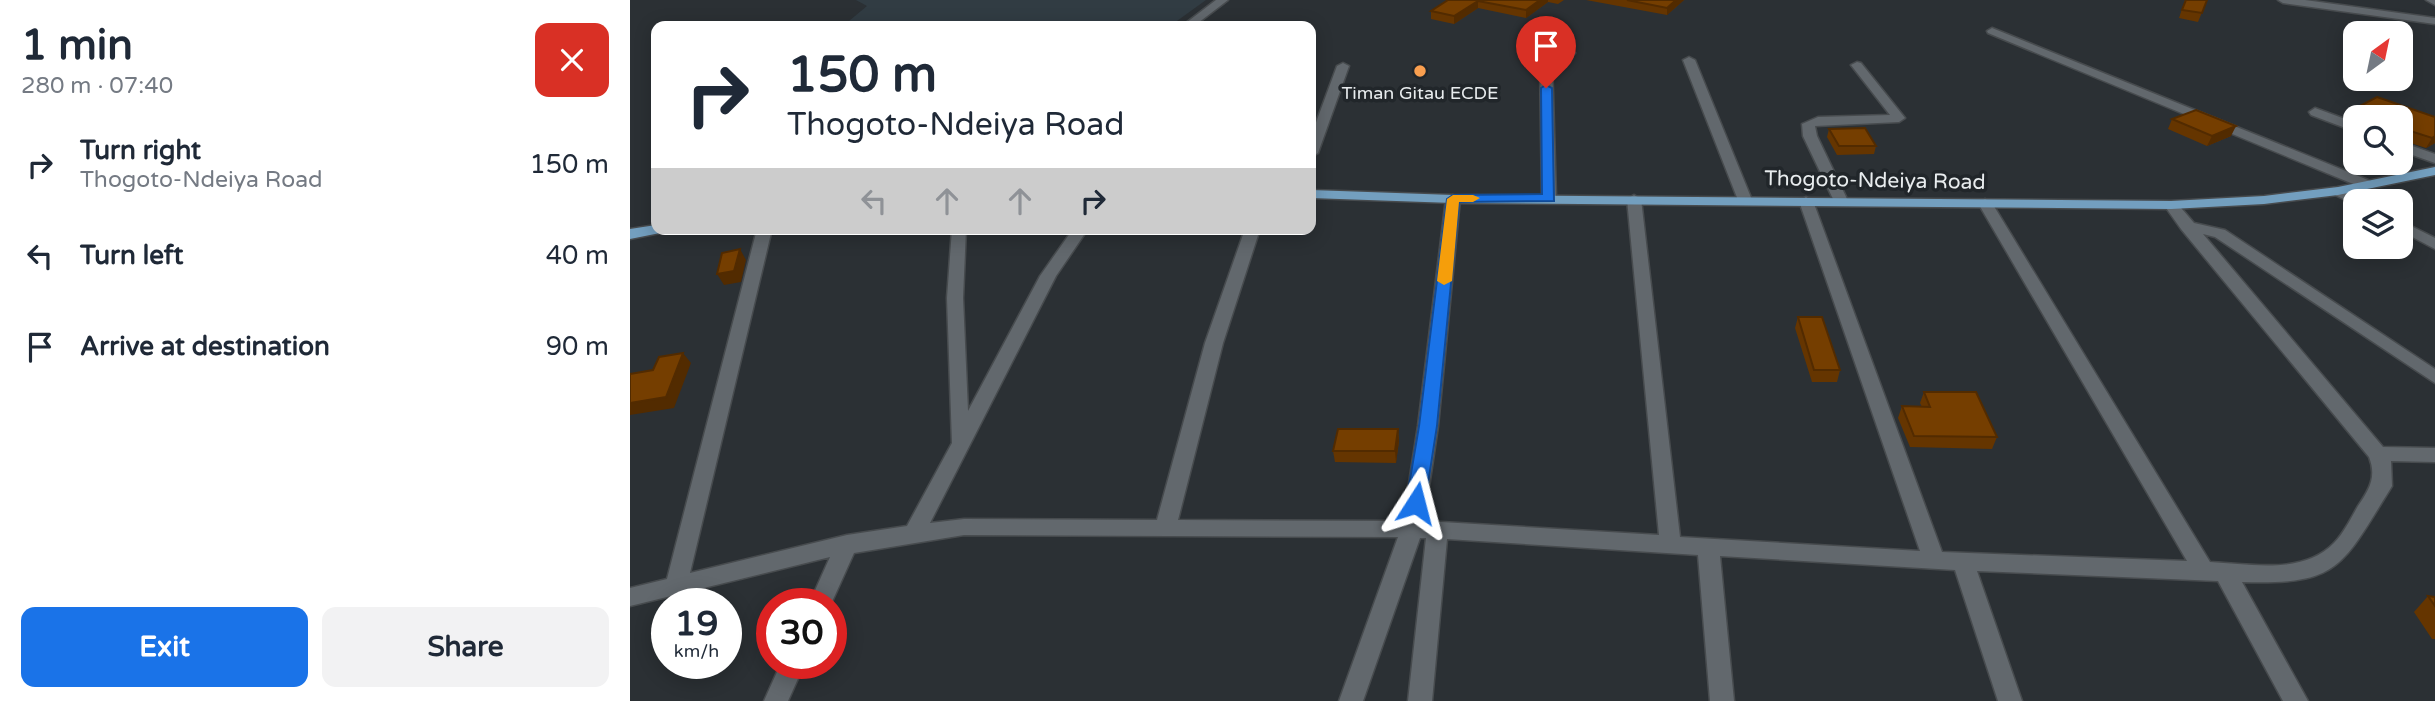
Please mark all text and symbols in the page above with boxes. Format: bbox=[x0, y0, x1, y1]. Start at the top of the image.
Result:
pin bbox=[1516, 16, 1576, 88]
text: 1 min bbox=[21, 20, 133, 71]
north arrow bbox=[2343, 21, 2413, 91]
map controls bbox=[2343, 21, 2413, 259]
button: close bbox=[535, 23, 609, 97]
icon: arrive bbox=[1527, 27, 1565, 65]
text: 150 m bbox=[787, 46, 937, 105]
icon: right bbox=[672, 49, 763, 140]
marker: Timan Gitau ECDE bbox=[1412, 63, 1428, 79]
text: 280 m · 07:40 bbox=[21, 72, 173, 100]
place label: Timan Gitau ECDE bbox=[1341, 82, 1499, 104]
button: search bbox=[2343, 105, 2413, 175]
text: Thogoto-Ndeiya Road bbox=[787, 106, 1125, 144]
text: Turn right bbox=[80, 135, 201, 166]
icon: right bbox=[21, 146, 59, 184]
text: 150 m bbox=[529, 149, 609, 180]
text: Thogoto-Ndeiya Road bbox=[80, 166, 323, 194]
street label: Thogoto-Ndeiya Road bbox=[1764, 166, 1986, 195]
icon: left bbox=[855, 182, 893, 220]
icon: ahead bbox=[928, 182, 966, 220]
icon: ahead bbox=[1001, 182, 1039, 220]
icon: right bbox=[1074, 182, 1112, 220]
button: layers bbox=[2343, 189, 2413, 259]
icon: left bbox=[21, 237, 59, 275]
text: Turn left bbox=[80, 240, 183, 271]
text: 40 m bbox=[546, 240, 609, 271]
icon: arrive bbox=[21, 328, 59, 366]
text: Arrive at destination bbox=[80, 331, 330, 362]
text: 90 m bbox=[546, 331, 609, 362]
position arrow bbox=[1379, 466, 1453, 540]
speed limit sign: 30 bbox=[756, 588, 847, 679]
text: 19 bbox=[675, 603, 718, 645]
button: Exit bbox=[21, 607, 308, 687]
button: Share bbox=[322, 607, 609, 687]
text: km/h bbox=[674, 640, 719, 662]

